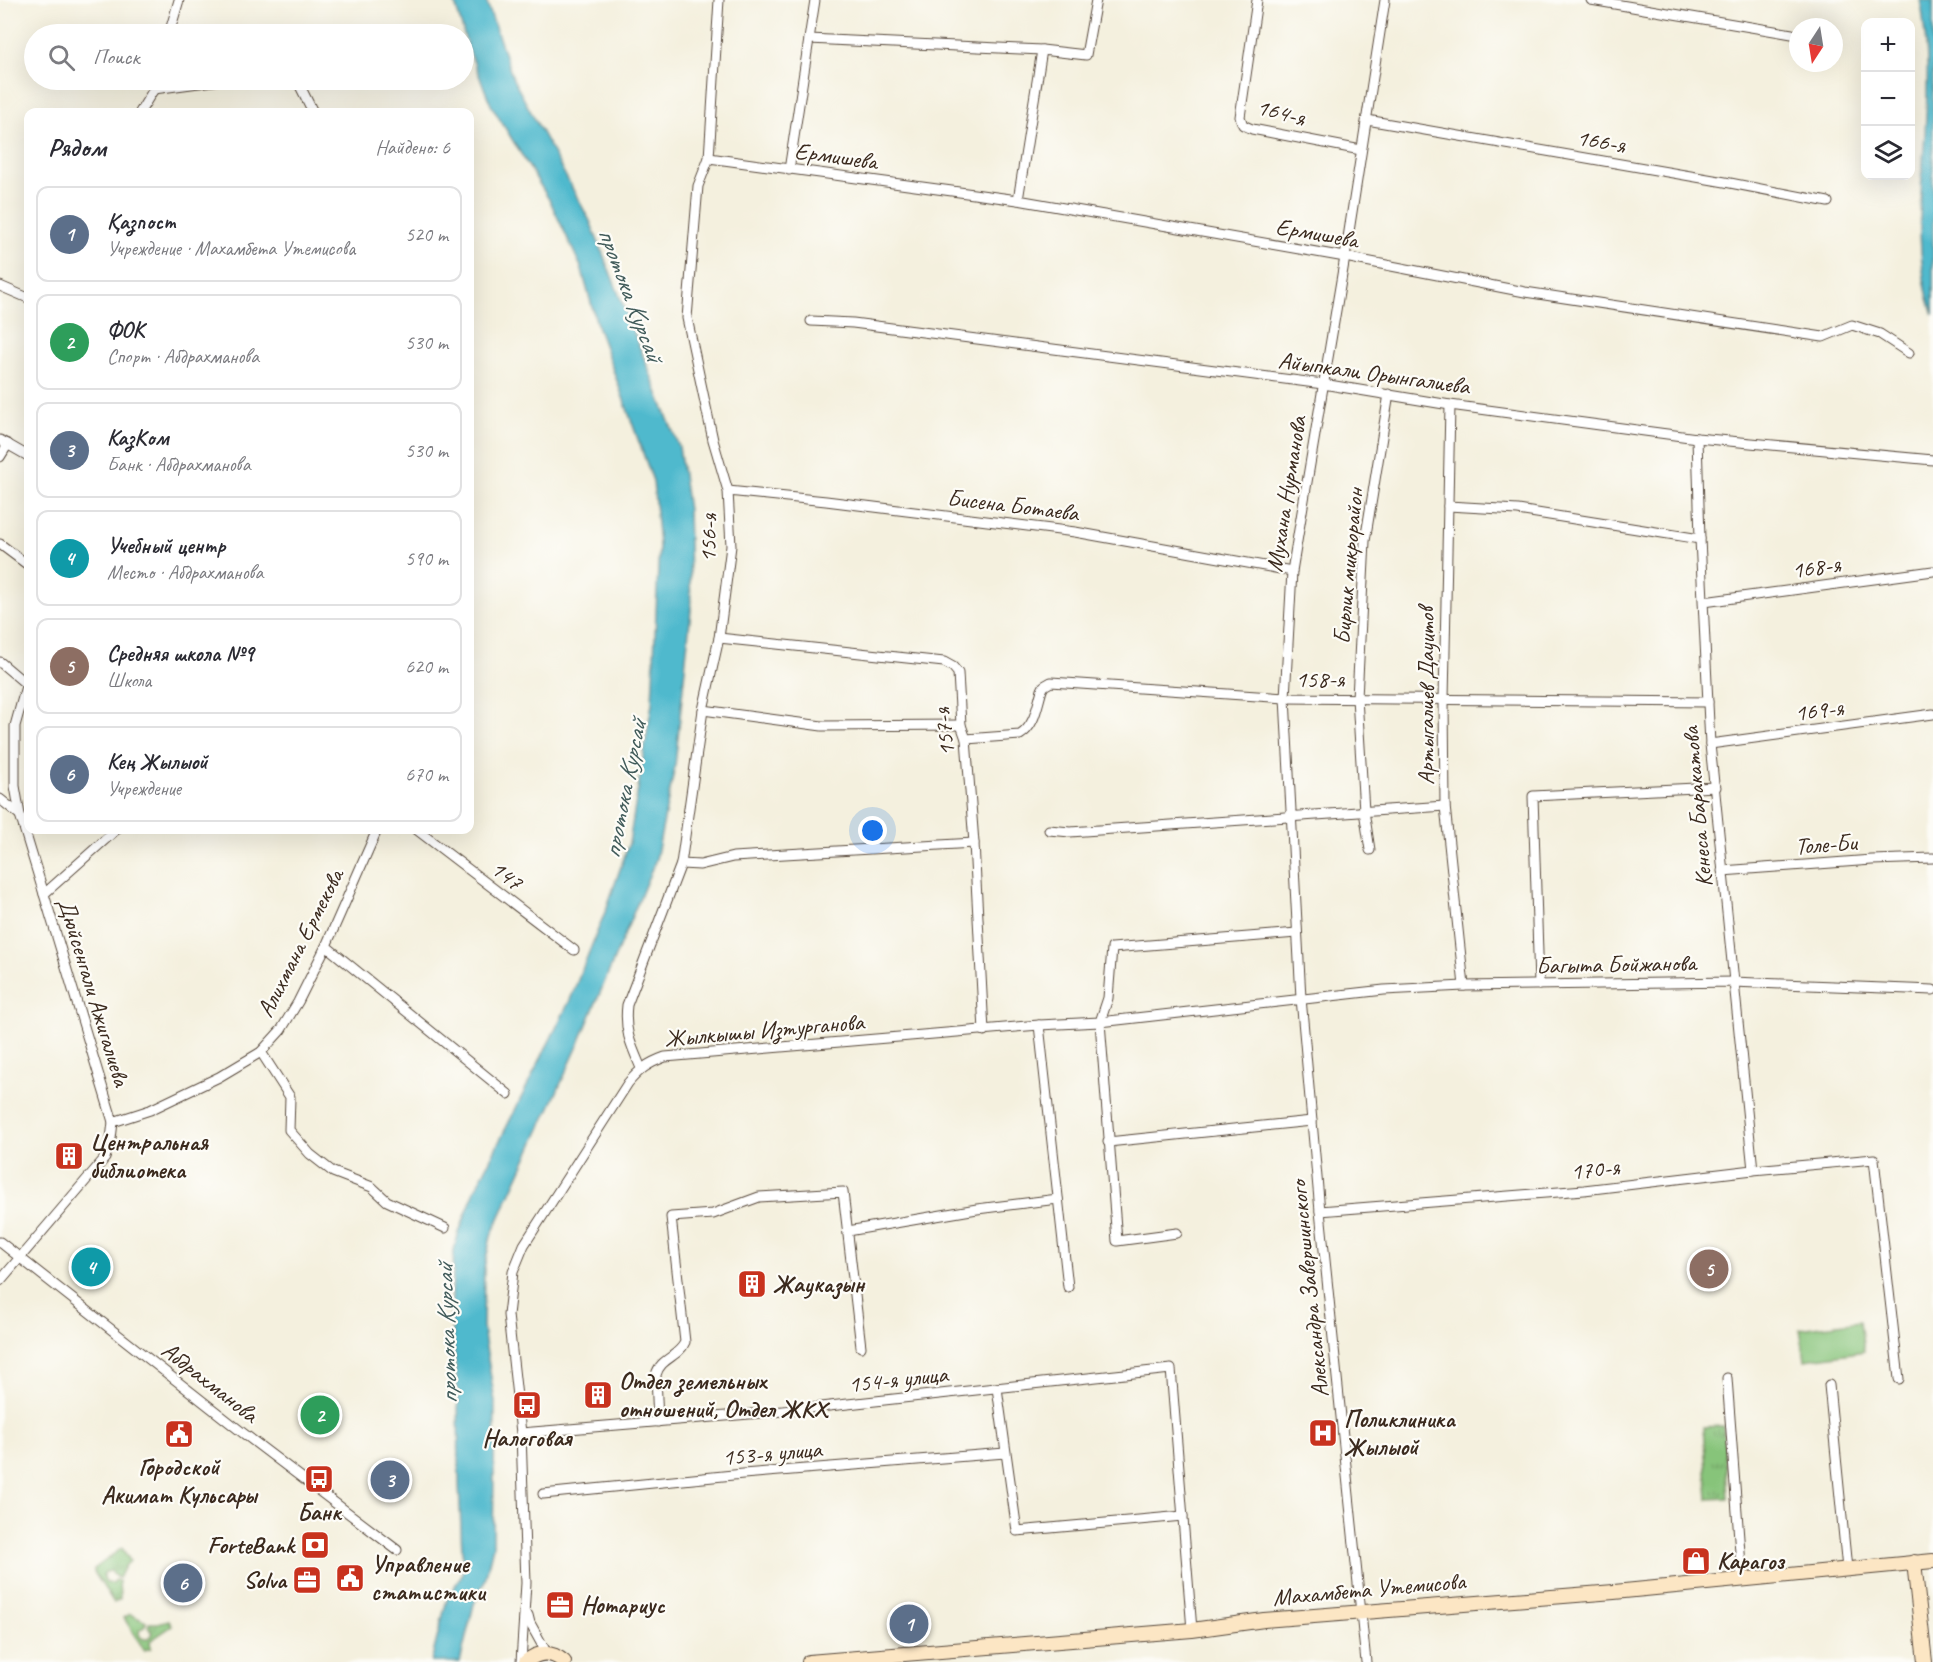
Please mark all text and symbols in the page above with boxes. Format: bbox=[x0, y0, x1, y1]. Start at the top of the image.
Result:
north arrow bbox=[1789, 18, 1843, 72]
map controls bbox=[1861, 18, 1915, 180]
button: + bbox=[1861, 18, 1915, 72]
search box bbox=[24, 24, 474, 90]
icon: search bbox=[45, 41, 78, 74]
text: Поиск bbox=[93, 43, 139, 71]
button: − bbox=[1861, 72, 1915, 126]
street label: 164-я bbox=[1253, 91, 1310, 133]
street label: 166-я bbox=[1574, 122, 1629, 160]
button: layers bbox=[1861, 126, 1915, 180]
text: Рядом bbox=[48, 131, 106, 164]
text: Найдено: 6 bbox=[375, 135, 450, 160]
street label: Ермишева bbox=[793, 135, 881, 177]
text: Қазпост bbox=[107, 208, 175, 236]
street label: Ермишева bbox=[1274, 211, 1363, 255]
text: 1 bbox=[65, 222, 74, 247]
text: 520 m bbox=[405, 222, 448, 247]
water label: протока Курсай bbox=[590, 223, 673, 370]
text: Учреждение · Махамбета Утемисова bbox=[107, 236, 355, 261]
text: ФОК bbox=[107, 316, 144, 344]
text: 2 bbox=[65, 330, 74, 355]
text: 530 m bbox=[405, 330, 448, 355]
text: Спорт · Абдрахманова bbox=[107, 344, 259, 369]
street label: Айыпкали Орынгалиева bbox=[1277, 345, 1473, 401]
street label: Мухана Нурманова bbox=[1259, 413, 1313, 574]
text: КазКом bbox=[107, 424, 169, 452]
text: 3 bbox=[65, 438, 74, 463]
text: 530 m bbox=[405, 438, 448, 463]
text: Банк · Абдрахманова bbox=[107, 452, 250, 477]
street label: Бисена Ботаева bbox=[946, 482, 1082, 528]
street label: Бирлик микрорайон bbox=[1326, 485, 1370, 645]
street label: 156-я bbox=[693, 512, 723, 563]
text: Учебный центр bbox=[107, 532, 225, 560]
text: 4 bbox=[65, 546, 74, 571]
text: 590 m bbox=[405, 546, 448, 571]
street label: 168-я bbox=[1790, 549, 1844, 585]
text: Место · Абдрахманова bbox=[107, 560, 263, 585]
street label: Артыгалиев Дауитов bbox=[1411, 603, 1441, 785]
text: Средняя школа №9 bbox=[107, 640, 254, 668]
text: 5 bbox=[65, 654, 74, 679]
text: 620 m bbox=[405, 654, 448, 679]
street label: 158-я bbox=[1296, 664, 1346, 694]
text: Школа bbox=[107, 668, 151, 693]
street label: 169-я bbox=[1793, 692, 1846, 728]
street label: 157-я bbox=[926, 705, 962, 758]
water label: протока Курсай bbox=[595, 712, 655, 861]
street label: Кенеса Баракатова bbox=[1675, 724, 1719, 888]
text: Кең Жылыой bbox=[107, 748, 208, 776]
text: 6 bbox=[65, 762, 74, 787]
text: 670 m bbox=[405, 762, 448, 787]
text: Учреждение bbox=[107, 776, 181, 801]
your location bbox=[858, 816, 887, 845]
street label: Толе-Би bbox=[1794, 827, 1860, 861]
street label: 147 bbox=[485, 853, 530, 898]
street label: Алихмана Ермекова bbox=[250, 862, 351, 1022]
street label: Дюйсенгали Ажигалиева bbox=[51, 894, 137, 1091]
street label: Багыта Бойжанова bbox=[1536, 948, 1698, 980]
street label: Жылкышы Изтурганова bbox=[663, 1006, 867, 1055]
place label: Центральная библиотека bbox=[90, 1127, 209, 1185]
building icon: Центральная библиотека bbox=[53, 1140, 85, 1172]
street label: 170-я bbox=[1569, 1151, 1622, 1186]
street label: Александра Завершинского bbox=[1282, 1177, 1335, 1399]
pin: 4 bbox=[72, 1244, 110, 1290]
pin: 5 bbox=[1690, 1246, 1728, 1292]
water label: протока Курсай bbox=[427, 1258, 465, 1405]
building icon: Жауказын bbox=[736, 1268, 768, 1300]
place label: Жауказын bbox=[773, 1269, 866, 1300]
street label: Абдрахманова bbox=[156, 1335, 266, 1430]
street label: 154-я улица bbox=[847, 1359, 951, 1399]
place label: Отдел земельных отношений, Отдел ЖКХ bbox=[619, 1366, 831, 1424]
building icon: Отдел земельных отношений, Отдел ЖКХ bbox=[582, 1379, 614, 1411]
bus stop icon: Налоговая bbox=[511, 1389, 543, 1421]
pin: 2 bbox=[300, 1392, 340, 1438]
place label: Поликлиника Жылыой bbox=[1344, 1404, 1456, 1462]
hospital icon: Поликлиника Жылыой bbox=[1307, 1417, 1339, 1449]
public building icon: Городской Акимат Кульсары bbox=[163, 1418, 195, 1450]
place label: Налоговая bbox=[483, 1423, 573, 1453]
street label: 153-я улица bbox=[721, 1434, 824, 1472]
place label: Городской Акимат Кульсары bbox=[101, 1452, 259, 1510]
pin: 3 bbox=[370, 1458, 410, 1502]
bus stop icon: Банк bbox=[303, 1463, 335, 1495]
place label: Банк bbox=[297, 1497, 343, 1527]
bank icon: ForteBank bbox=[299, 1529, 331, 1561]
place label: ForteBank bbox=[207, 1530, 296, 1560]
shop icon: Карагоз bbox=[1680, 1545, 1712, 1577]
place label: Карагоз bbox=[1717, 1546, 1786, 1576]
place label: Управление статистики bbox=[371, 1549, 487, 1607]
pin: 6 bbox=[164, 1560, 202, 1606]
public building icon: Управление статистики bbox=[334, 1562, 366, 1594]
office icon: Solva bbox=[291, 1564, 323, 1596]
place label: Solva bbox=[244, 1565, 288, 1595]
street label: Махамбета Утемисова bbox=[1272, 1566, 1468, 1612]
office icon: Нотариус bbox=[544, 1589, 576, 1621]
place label: Нотариус bbox=[581, 1590, 666, 1620]
pin: 1 bbox=[890, 1602, 928, 1646]

